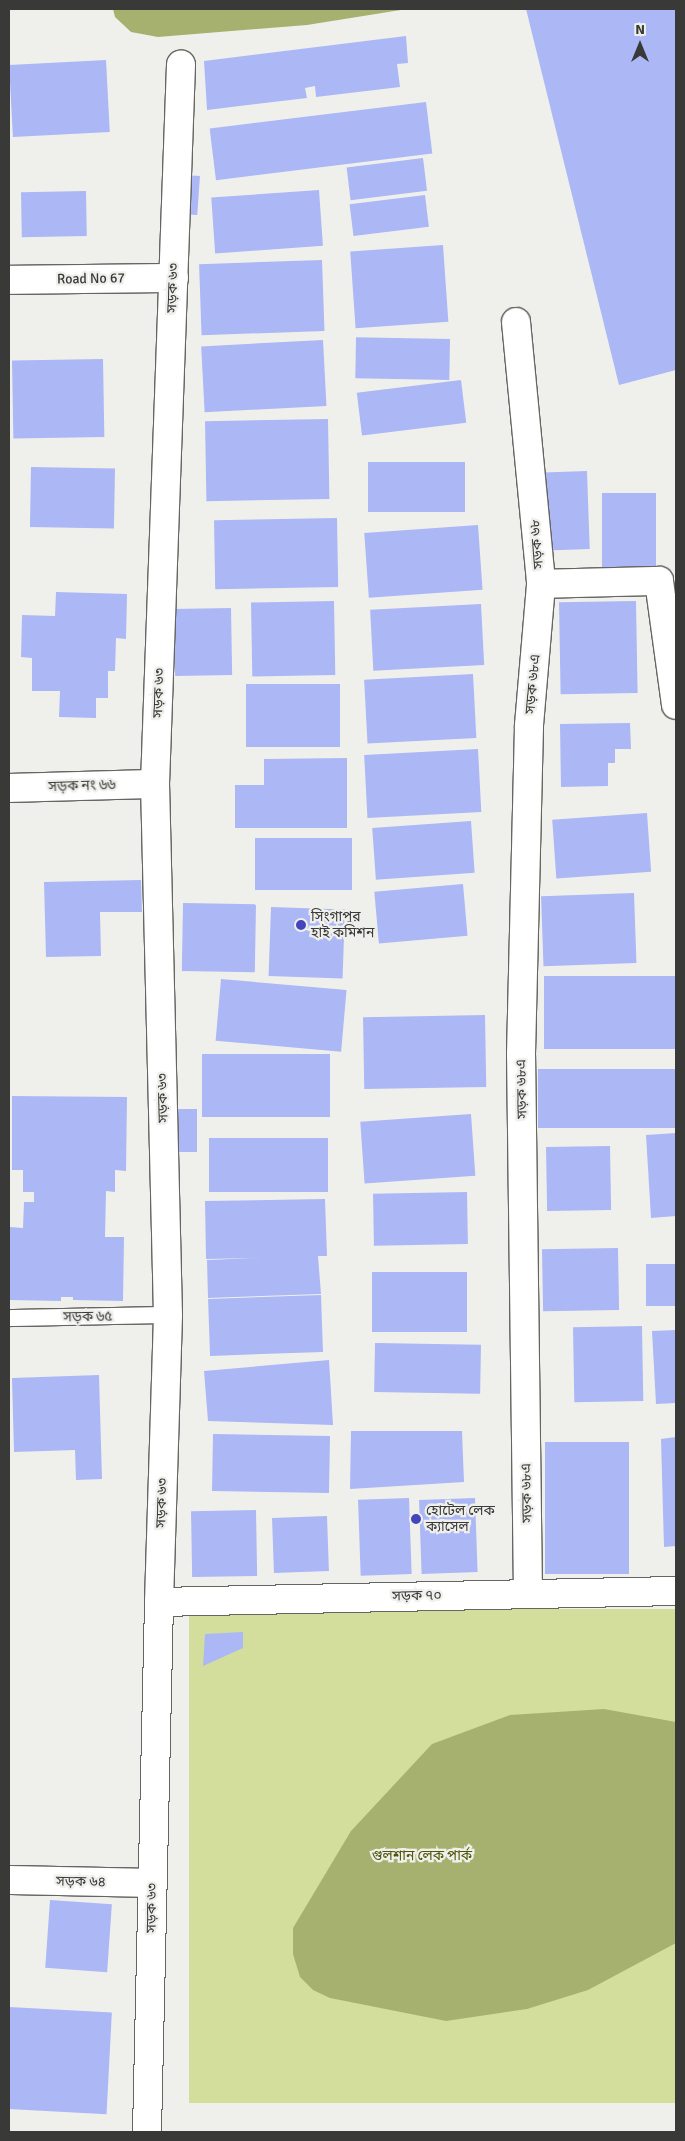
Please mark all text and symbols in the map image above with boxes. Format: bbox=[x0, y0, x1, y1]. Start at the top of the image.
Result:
north arrow bbox=[615, 20, 665, 70]
text: N bbox=[635, 21, 645, 38]
street label: সড়ক ৬৩ bbox=[164, 263, 182, 313]
street label: Road No 67 bbox=[57, 270, 125, 288]
street label: সড়ক ৬৮ bbox=[526, 519, 548, 569]
street label: সড়ক ৬৮এ bbox=[522, 653, 544, 715]
street label: সড়ক ৬৩ bbox=[150, 668, 168, 718]
street label: সড়ক নং ৬৬ bbox=[48, 776, 116, 796]
place label: সিংগাপুর হাই কমিশন bbox=[311, 909, 374, 942]
marker: সিংগাপুর হাই কমিশন bbox=[295, 919, 307, 931]
street label: সড়ক ৬৮এ bbox=[513, 1059, 531, 1119]
street label: সড়ক ৬৩ bbox=[154, 1073, 172, 1123]
street label: সড়ক ৬৫ bbox=[63, 1308, 113, 1326]
street label: সড়ক ৬৮এ bbox=[518, 1463, 536, 1523]
street label: সড়ক ৬৩ bbox=[153, 1478, 171, 1528]
place label: হোটেল লেক ক্যাসেল bbox=[426, 1503, 495, 1535]
marker: হোটেল লেক ক্যাসেল bbox=[410, 1513, 422, 1525]
street label: সড়ক ৭০ bbox=[392, 1587, 442, 1605]
park label: গুলশান লেক পার্ক bbox=[372, 1848, 472, 1864]
street label: সড়ক ৬৪ bbox=[56, 1873, 106, 1891]
street label: সড়ক ৬৩ bbox=[143, 1883, 161, 1933]

